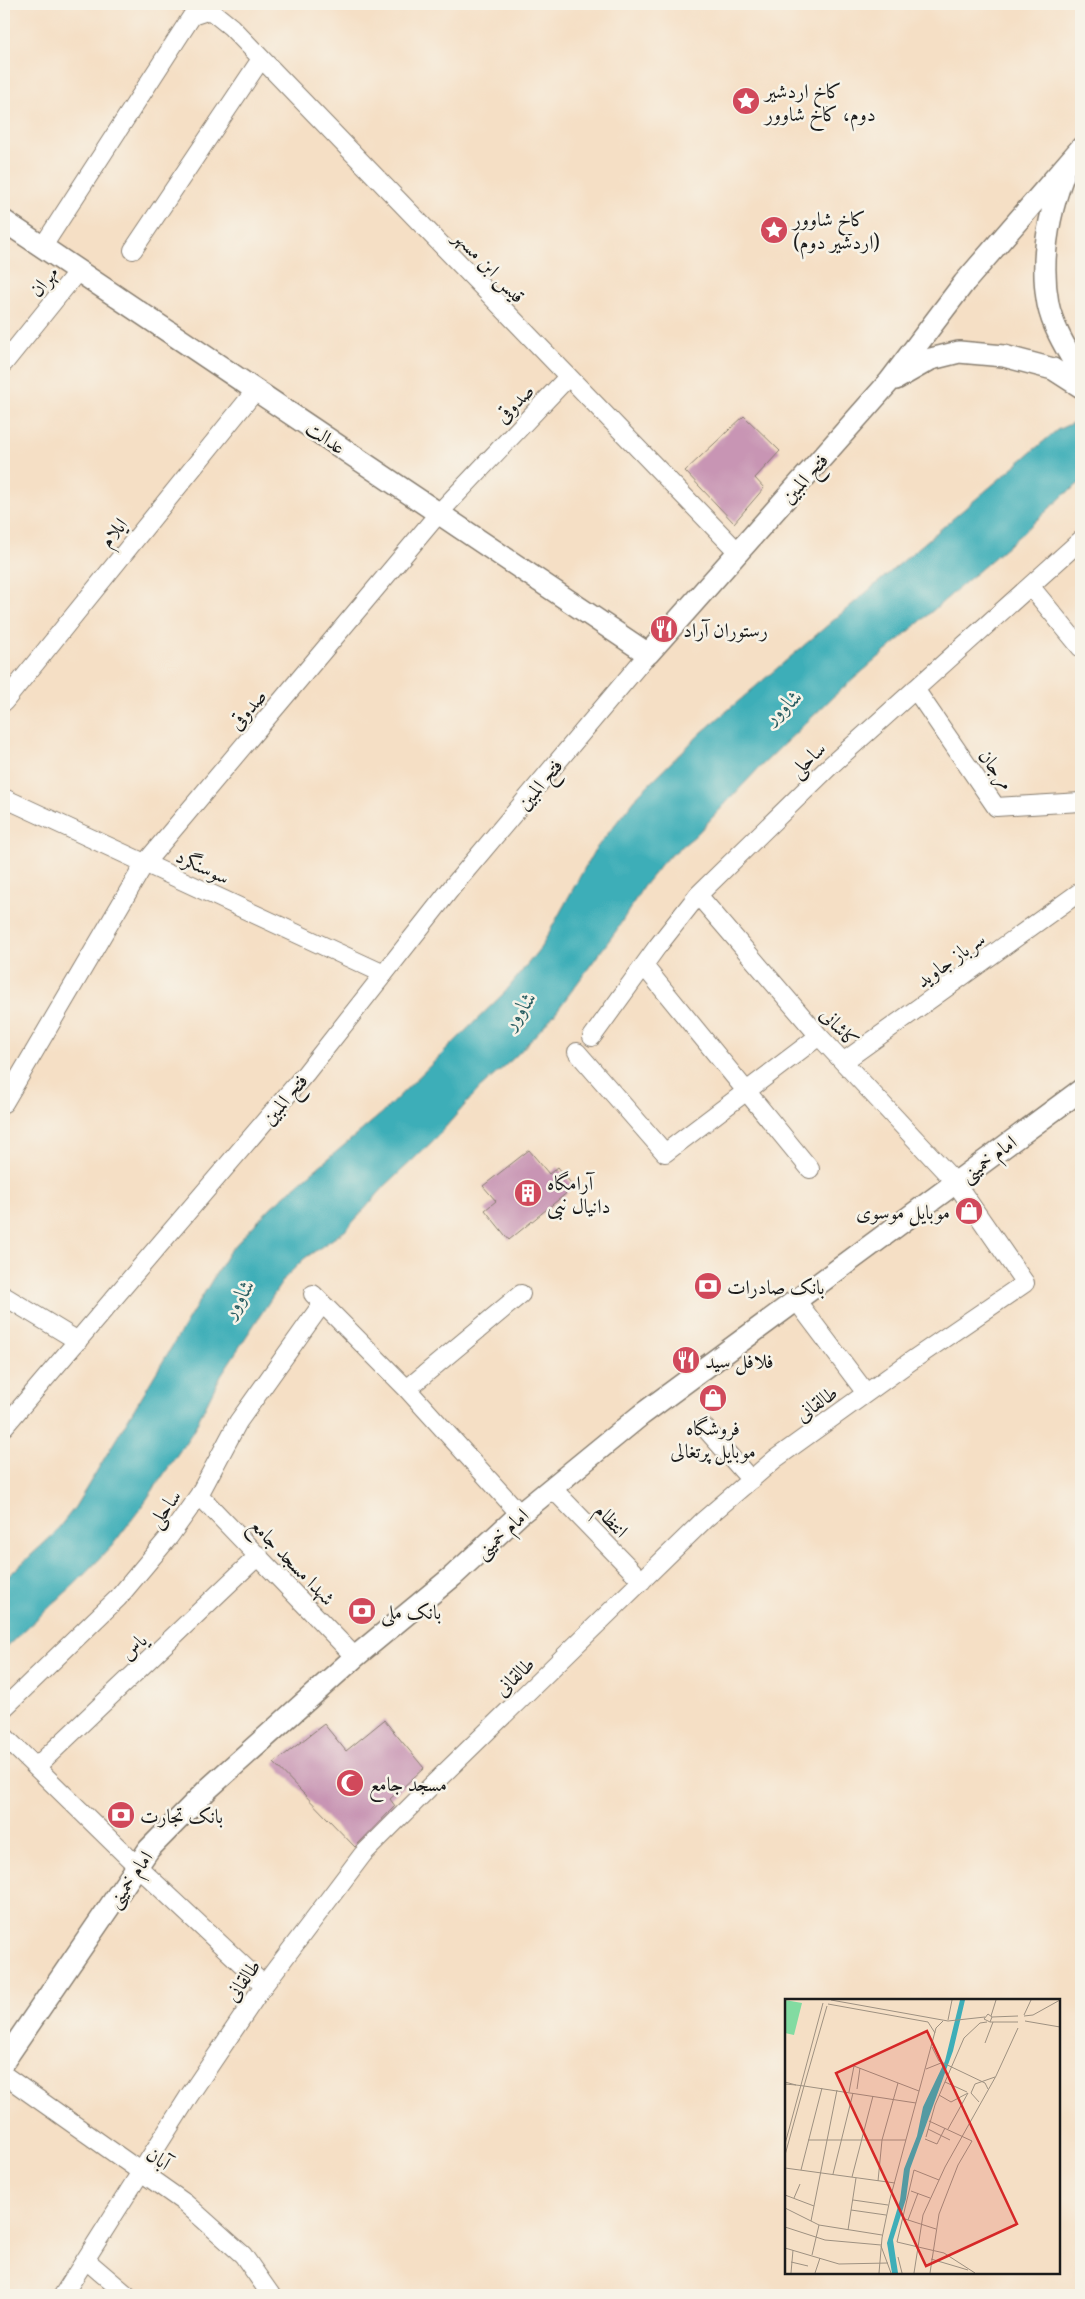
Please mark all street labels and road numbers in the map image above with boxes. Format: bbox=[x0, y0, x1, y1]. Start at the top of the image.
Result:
street label: قیس ابن مسهر bbox=[446, 221, 532, 309]
street label: مهران bbox=[21, 259, 65, 303]
street label: صدوقی bbox=[488, 377, 540, 429]
street label: عدالت bbox=[300, 413, 352, 461]
street label: فتح المبین bbox=[773, 446, 838, 512]
street label: ایلام bbox=[92, 511, 137, 556]
street label: صدوقی bbox=[221, 682, 273, 736]
street label: ساحلی bbox=[782, 734, 833, 785]
street label: مرجان bbox=[972, 742, 1022, 796]
street label: فتح المبین bbox=[509, 752, 572, 819]
street label: سوسنگرد bbox=[171, 841, 235, 891]
street label: سرباز جاوید bbox=[909, 924, 991, 994]
street label: کاشانی bbox=[814, 1000, 866, 1054]
street label: فتح المبین bbox=[254, 1067, 317, 1134]
street label: امام خمینی bbox=[954, 1127, 1025, 1192]
street label: طالقانی bbox=[789, 1378, 843, 1428]
street label: ساحلی bbox=[140, 1483, 189, 1534]
street label: انتظام bbox=[586, 1496, 636, 1546]
street label: امام خمینی bbox=[467, 1501, 537, 1568]
street label: شهدا مسجد جامع bbox=[241, 1511, 342, 1614]
street label: یاس bbox=[113, 1625, 154, 1666]
street label: طالقانی bbox=[487, 1650, 541, 1702]
street label: امام خمینی bbox=[99, 1844, 163, 1916]
street label: طالقانی bbox=[217, 1953, 267, 2007]
street label: آبان bbox=[141, 2139, 179, 2178]

